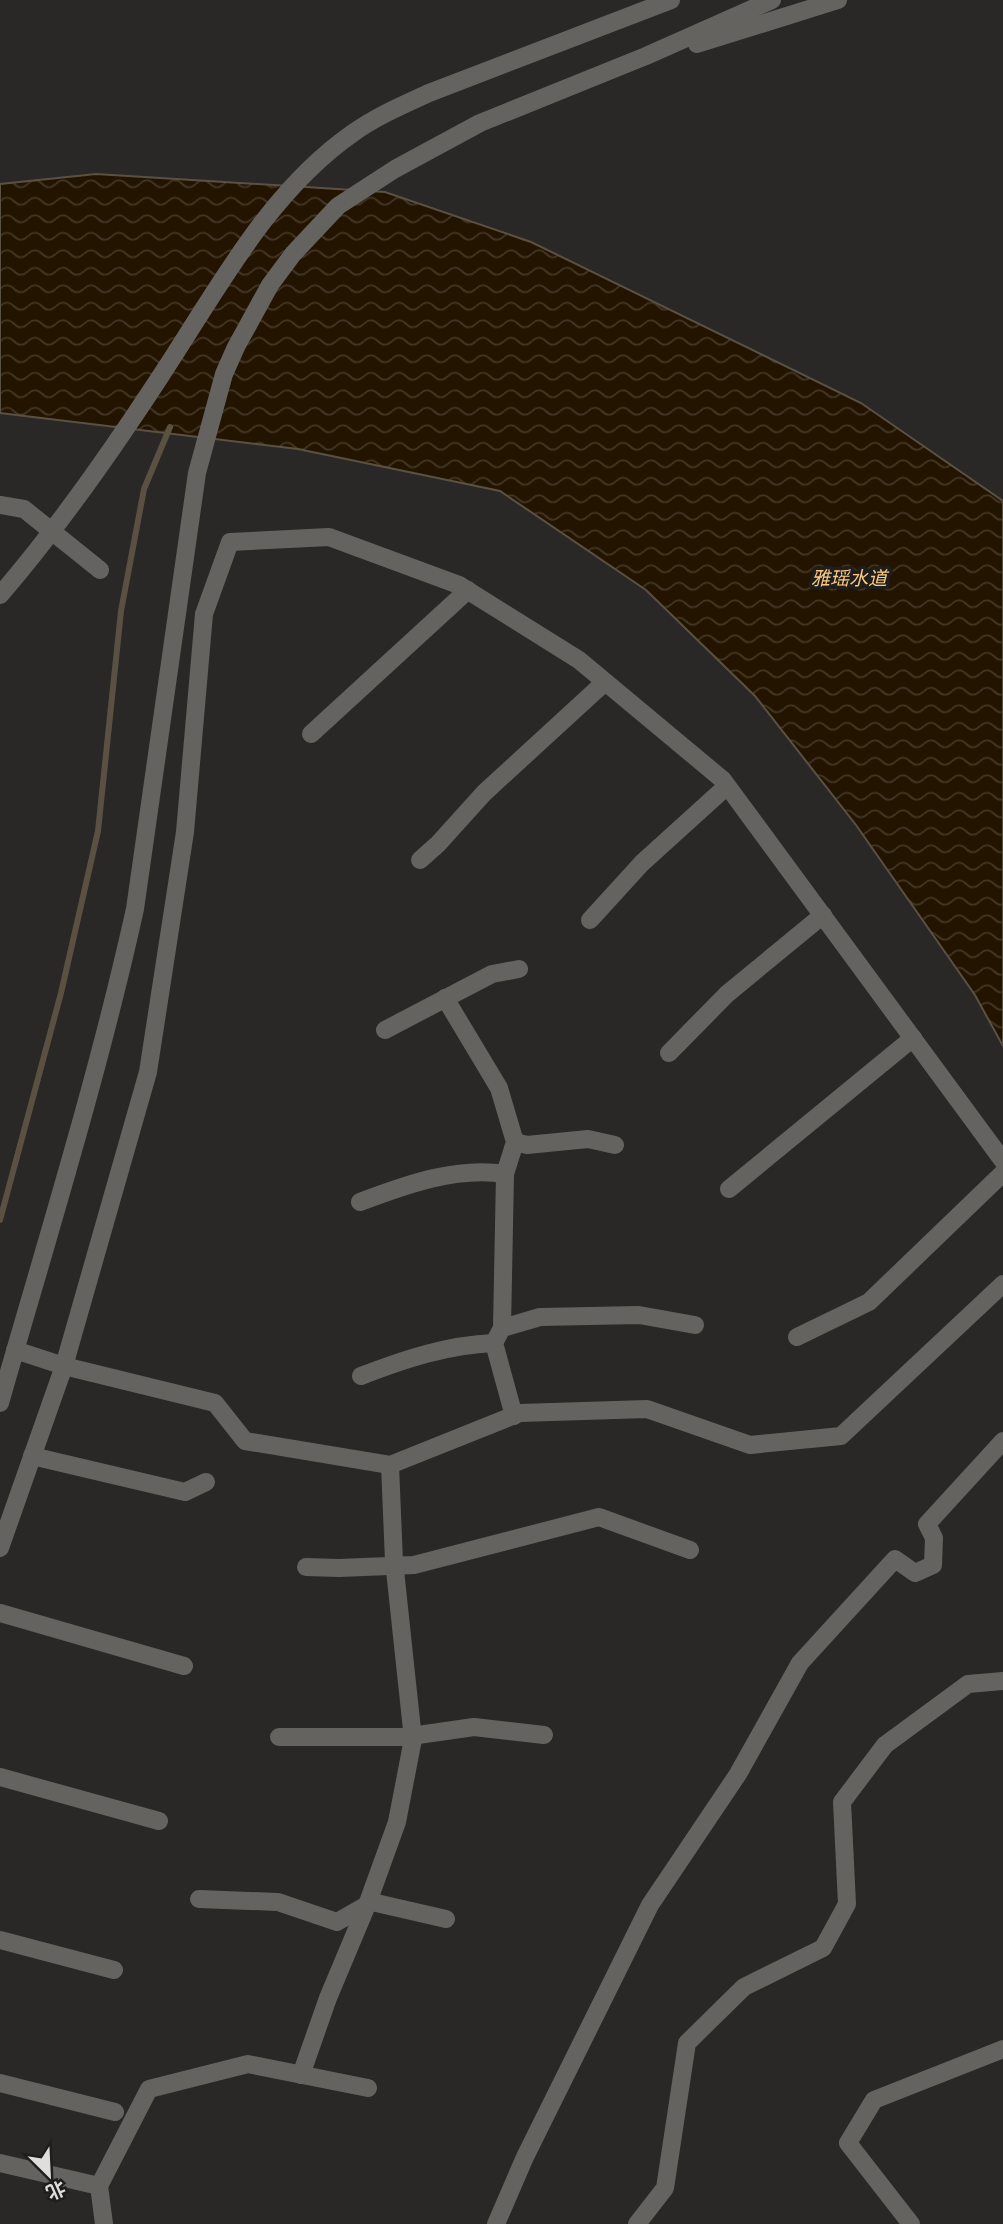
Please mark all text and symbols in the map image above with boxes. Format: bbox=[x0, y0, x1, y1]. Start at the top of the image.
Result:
water label: 雅瑶水道 bbox=[811, 567, 890, 590]
north arrow bbox=[14, 2140, 84, 2210]
text: 北 bbox=[42, 2176, 69, 2204]

